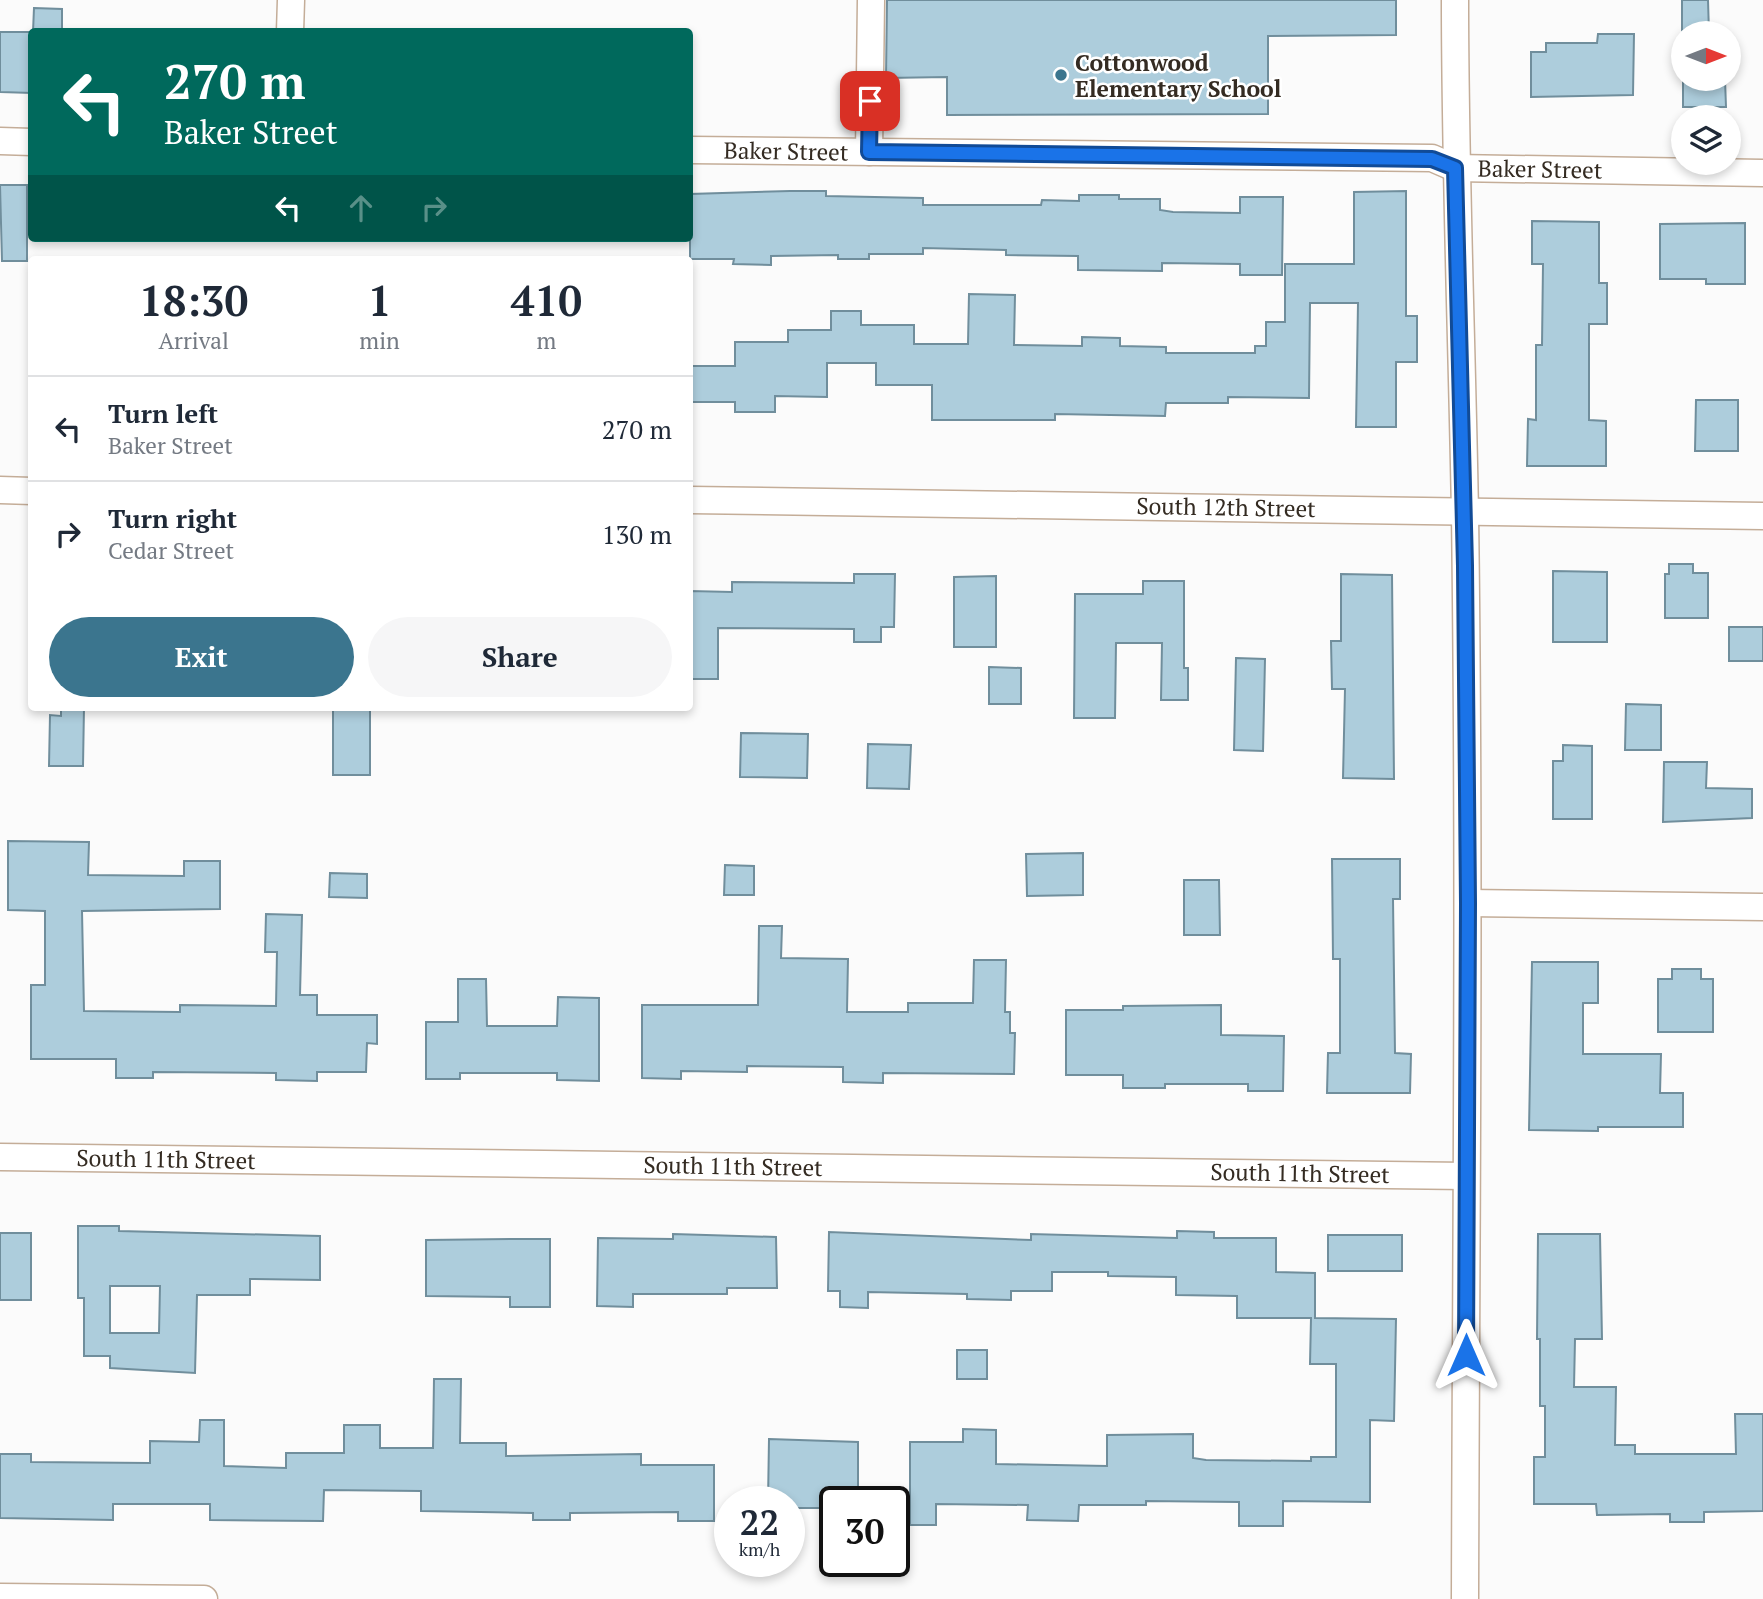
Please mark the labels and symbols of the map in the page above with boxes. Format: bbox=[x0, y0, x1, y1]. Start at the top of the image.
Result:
north arrow bbox=[1671, 21, 1741, 91]
place label: Cottonwood Elementary School bbox=[1075, 47, 1282, 104]
marker: Cottonwood Elementary School bbox=[1053, 67, 1069, 83]
pin bbox=[840, 71, 900, 131]
street label: Baker Street bbox=[723, 134, 849, 168]
street label: Baker Street bbox=[1477, 152, 1603, 186]
street label: South 12th Street bbox=[1136, 490, 1316, 524]
street label: South 11th Street bbox=[76, 1142, 256, 1176]
street label: South 11th Street bbox=[643, 1149, 823, 1183]
street label: South 11th Street bbox=[1210, 1156, 1390, 1190]
position arrow bbox=[1429, 1318, 1503, 1392]
speed limit sign: 30 bbox=[819, 1486, 910, 1577]

